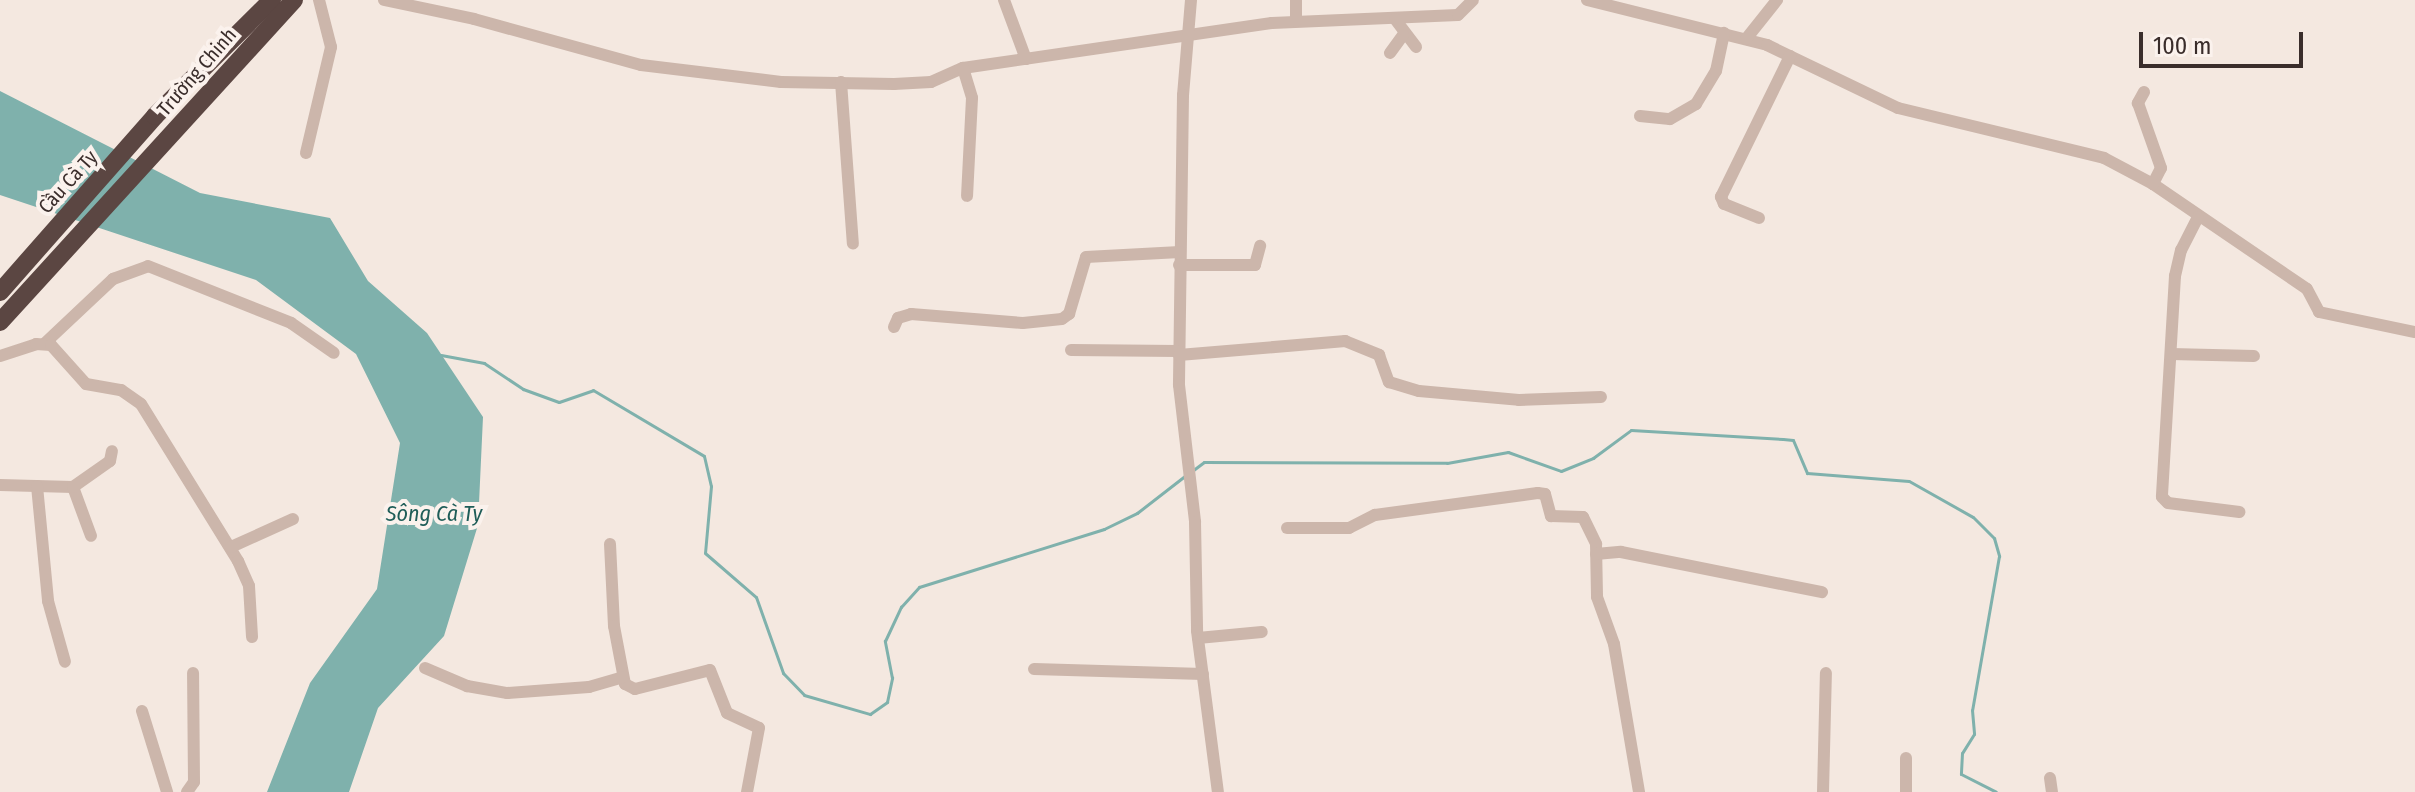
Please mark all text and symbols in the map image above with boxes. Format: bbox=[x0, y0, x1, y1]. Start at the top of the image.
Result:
scale bar bbox=[2143, 16, 2307, 66]
street label: Trường Chinh bbox=[152, 23, 242, 121]
text: 100 m bbox=[2153, 32, 2211, 60]
street label: Cầu Cà Ty bbox=[33, 145, 103, 219]
water label: Sông Cà Ty bbox=[386, 501, 482, 527]

